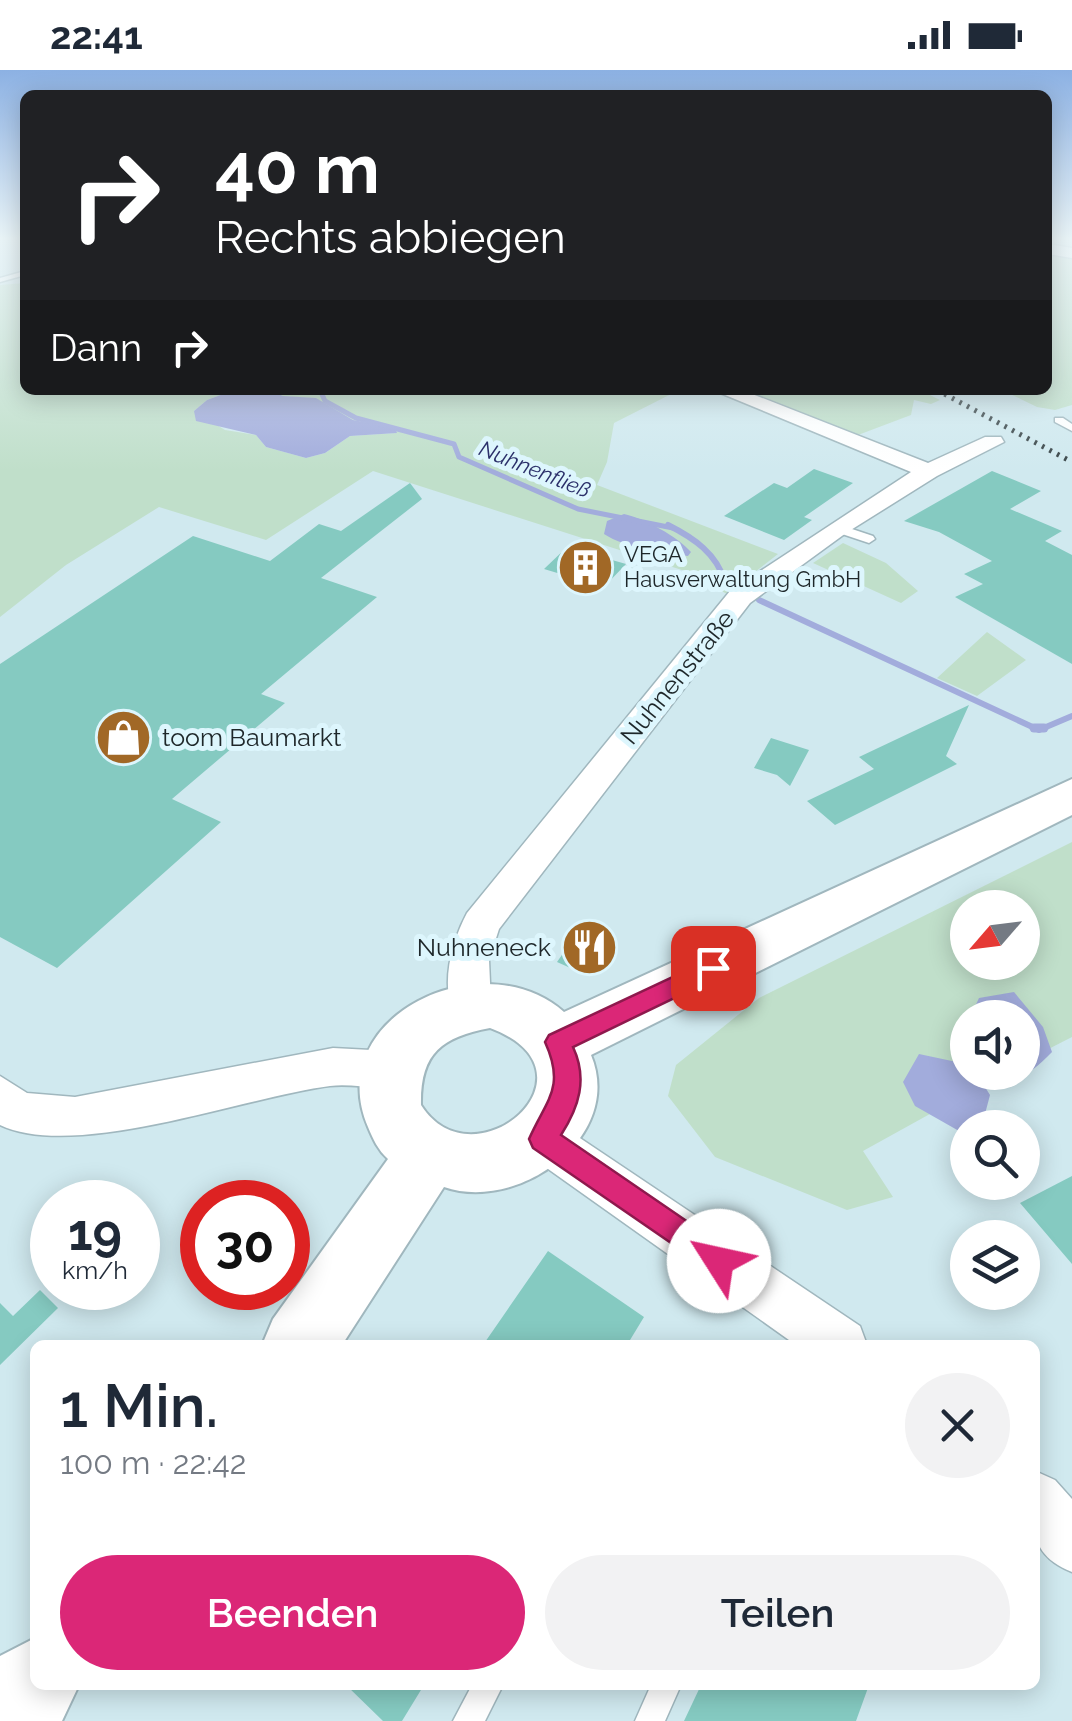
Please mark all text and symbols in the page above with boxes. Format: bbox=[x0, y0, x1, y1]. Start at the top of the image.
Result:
text: 22:41 bbox=[50, 13, 143, 58]
text: 40 m bbox=[215, 127, 380, 209]
icon: right bbox=[50, 130, 180, 260]
text: Rechts abbiegen bbox=[215, 211, 566, 264]
icon: right bbox=[162, 320, 217, 375]
text: Dann bbox=[50, 325, 142, 370]
water label: Nuhnenfließ bbox=[476, 435, 594, 503]
building icon: VEGA Hausverwaltung GmbH bbox=[555, 537, 615, 597]
place label: VEGA Hausverwaltung GmbH bbox=[624, 541, 861, 592]
street label: Nuhnenstraße bbox=[614, 604, 740, 750]
shop icon: toom Baumarkt bbox=[93, 707, 153, 767]
place label: toom Baumarkt bbox=[162, 722, 342, 752]
north arrow bbox=[950, 890, 1040, 980]
map controls bbox=[950, 890, 1040, 1310]
restaurant icon: Nuhneneck bbox=[560, 917, 620, 977]
pin bbox=[671, 926, 756, 1011]
place label: Nuhneneck bbox=[417, 932, 552, 962]
icon: arrive bbox=[686, 941, 741, 996]
button: sound bbox=[950, 1000, 1040, 1090]
button: search bbox=[950, 1110, 1040, 1200]
speed limit sign: 30 bbox=[180, 1180, 310, 1310]
text: 19 bbox=[68, 1203, 122, 1262]
position arrow bbox=[667, 1209, 771, 1313]
button: layers bbox=[950, 1220, 1040, 1310]
text: km/h bbox=[62, 1255, 128, 1285]
text: 1 Min. bbox=[60, 1371, 218, 1441]
button: close bbox=[905, 1373, 1010, 1478]
text: 100 m · 22:42 bbox=[60, 1444, 246, 1481]
button: Beenden bbox=[60, 1555, 525, 1670]
button: Teilen bbox=[545, 1555, 1010, 1670]

